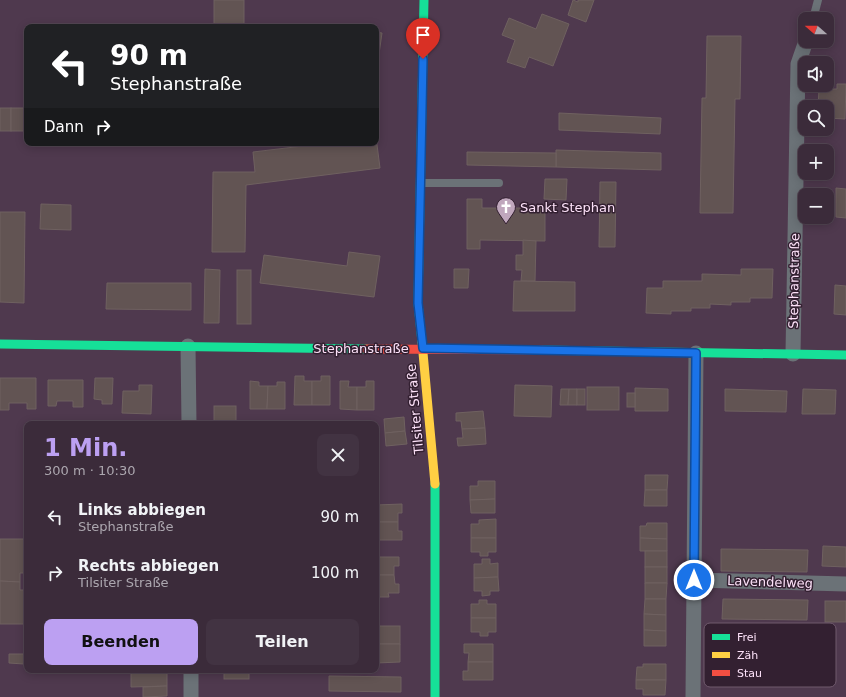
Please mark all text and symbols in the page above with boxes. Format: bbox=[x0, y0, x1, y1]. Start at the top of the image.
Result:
north arrow bbox=[798, 12, 834, 48]
map controls bbox=[798, 12, 834, 224]
pin bbox=[406, 18, 440, 59]
icon: arrive bbox=[412, 24, 434, 46]
text: 90 m bbox=[110, 39, 188, 72]
icon: left bbox=[44, 40, 96, 92]
button: sound bbox=[798, 56, 834, 92]
text: Stephanstraße bbox=[110, 73, 242, 94]
button: search bbox=[798, 100, 834, 136]
icon: right bbox=[92, 116, 114, 138]
text: Dann bbox=[44, 118, 84, 136]
button: + bbox=[798, 144, 834, 180]
button: − bbox=[798, 188, 834, 224]
church icon: Sankt Stephan bbox=[495, 196, 517, 224]
place label: Sankt Stephan bbox=[520, 200, 615, 215]
street label: Stephanstraße bbox=[786, 233, 802, 329]
street label: Stephanstraße bbox=[313, 341, 409, 356]
street label: Tilsiter Straße bbox=[404, 363, 427, 456]
text: 1 Min. bbox=[44, 434, 127, 462]
button: close bbox=[317, 434, 359, 476]
text: 300 m · 10:30 bbox=[44, 463, 135, 478]
text: Links abbiegen bbox=[78, 501, 206, 519]
icon: left bbox=[44, 506, 66, 528]
text: 90 m bbox=[321, 508, 359, 526]
text: Stephanstraße bbox=[78, 519, 173, 534]
text: Rechts abbiegen bbox=[78, 557, 219, 575]
position arrow bbox=[673, 559, 715, 601]
icon: right bbox=[44, 562, 66, 584]
text: 100 m bbox=[311, 564, 359, 582]
street label: Lavendelweg bbox=[727, 573, 813, 591]
text: Tilsiter Straße bbox=[78, 575, 169, 590]
button: Beenden bbox=[44, 619, 198, 665]
button: Teilen bbox=[206, 619, 359, 665]
legend bbox=[704, 623, 836, 687]
text: Frei bbox=[737, 631, 757, 644]
text: Zäh bbox=[737, 649, 758, 662]
text: Stau bbox=[737, 667, 762, 680]

